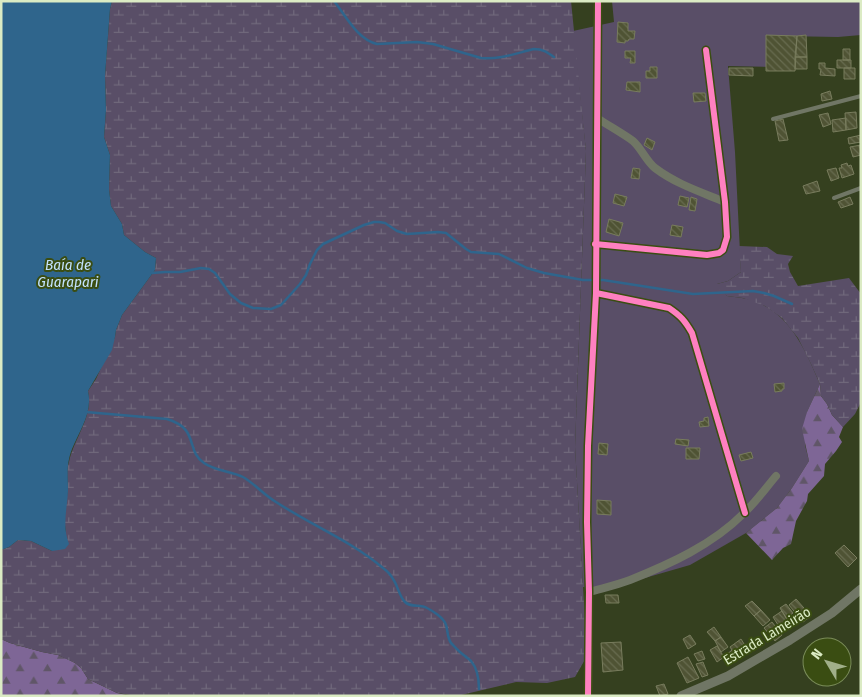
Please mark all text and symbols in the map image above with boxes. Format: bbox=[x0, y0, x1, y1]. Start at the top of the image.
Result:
water label: Baía de Guarapari bbox=[37, 256, 99, 291]
street label: Estrada Lameirão bbox=[720, 603, 814, 669]
north arrow bbox=[802, 637, 852, 687]
text: N bbox=[808, 646, 826, 663]

